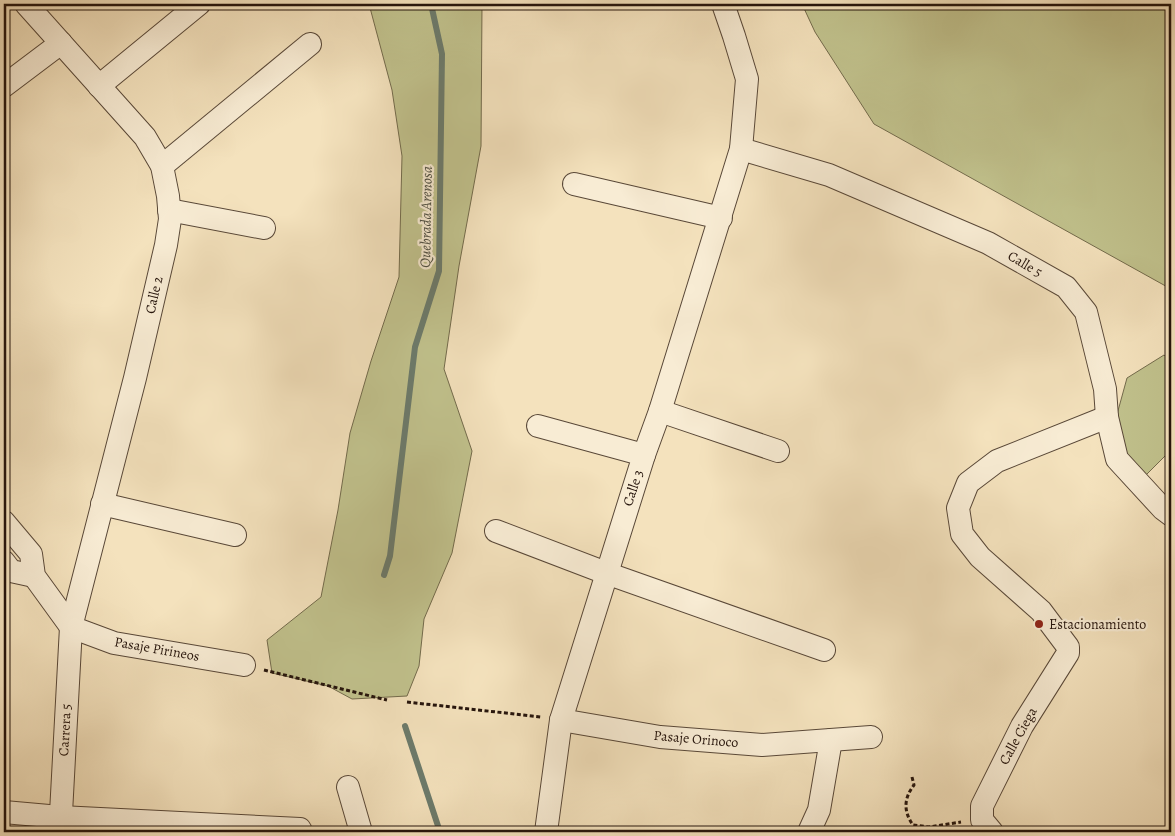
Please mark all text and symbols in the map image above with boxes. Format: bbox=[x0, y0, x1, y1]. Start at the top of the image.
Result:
water label: Quebrada Arenosa bbox=[415, 166, 437, 268]
street label: Calle 5 bbox=[1004, 246, 1046, 282]
street label: Calle 2 bbox=[140, 274, 168, 316]
street label: Calle 3 bbox=[618, 467, 648, 509]
place label: Estacionamiento bbox=[1049, 615, 1146, 634]
marker: Estacionamiento bbox=[1033, 618, 1045, 630]
street label: Pasaje Pirineos bbox=[113, 632, 201, 666]
street label: Carrera 5 bbox=[54, 703, 76, 757]
street label: Calle Ciega bbox=[994, 703, 1042, 768]
street label: Pasaje Orinoco bbox=[653, 726, 739, 752]

